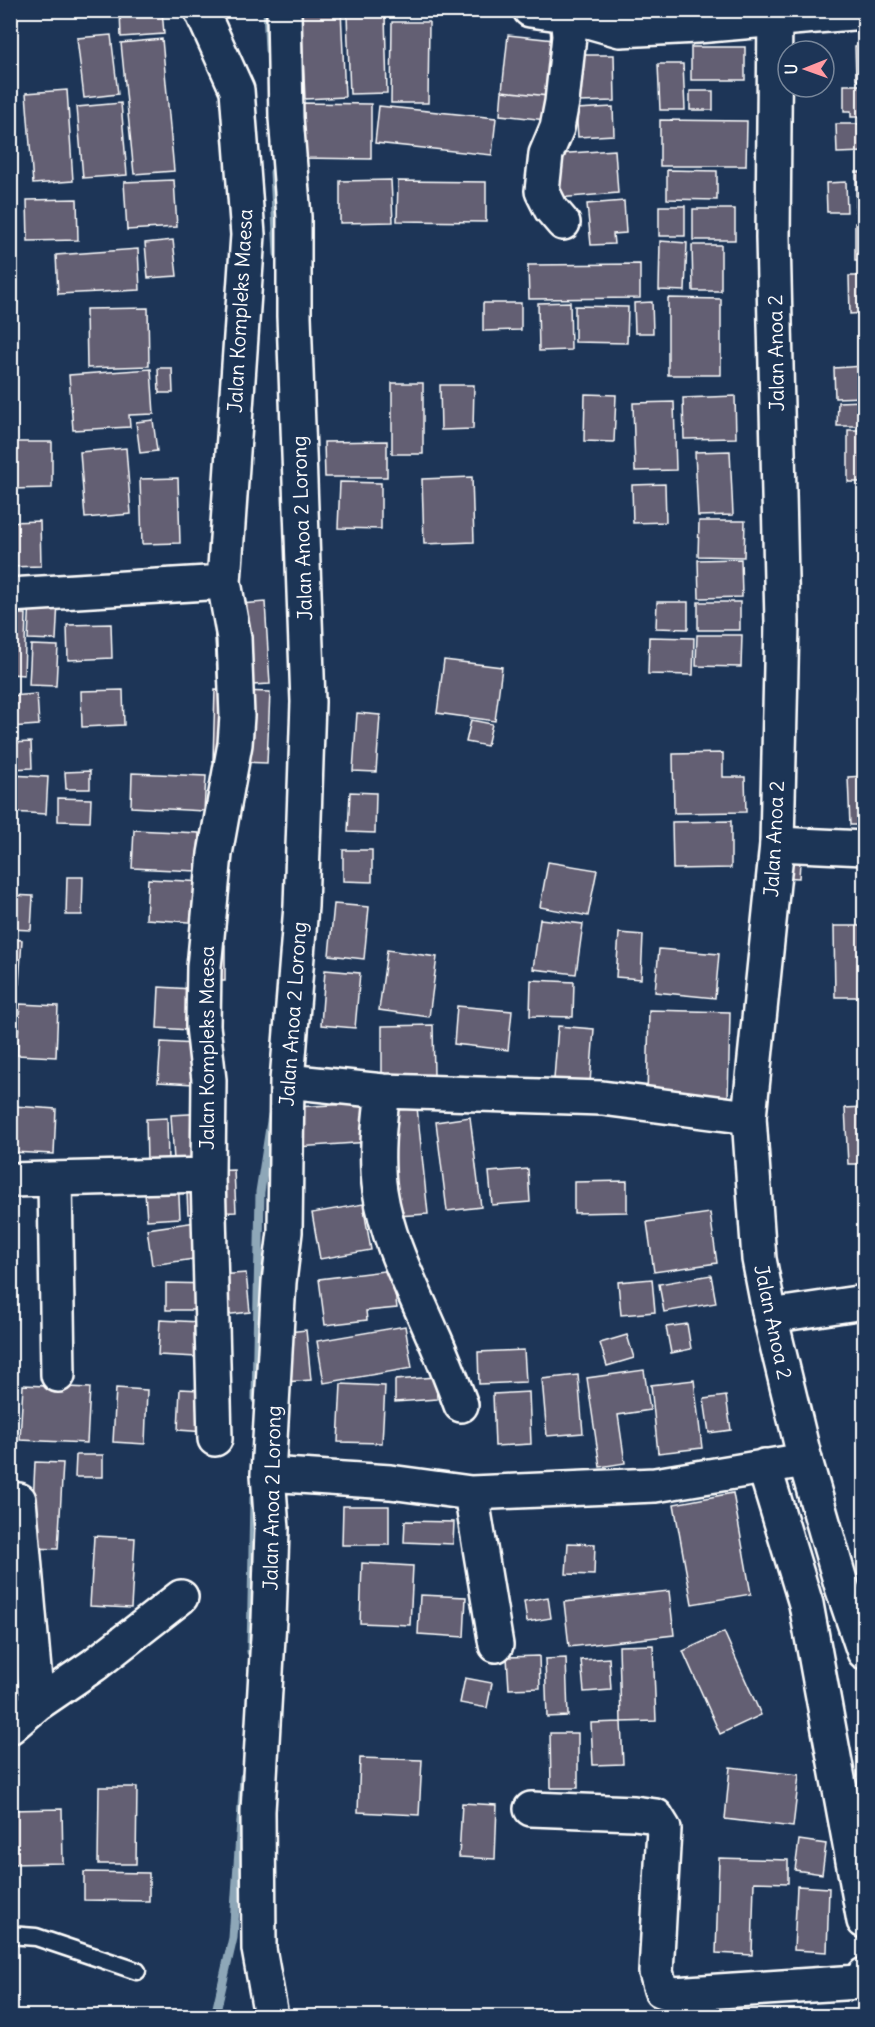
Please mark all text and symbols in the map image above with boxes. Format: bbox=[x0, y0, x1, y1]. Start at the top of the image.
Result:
north arrow bbox=[776, 39, 836, 99]
text: U bbox=[781, 64, 801, 75]
street label: Jalan Kompleks Maesa bbox=[222, 208, 257, 414]
street label: Jalan Anoa 2 bbox=[762, 294, 789, 412]
street label: Jalan Anoa 2 Lorong bbox=[286, 435, 317, 621]
street label: Jalan Anoa 2 bbox=[758, 780, 789, 898]
street label: Jalan Anoa 2 Lorong bbox=[274, 921, 311, 1107]
street label: Jalan Kompleks Maesa bbox=[194, 946, 219, 1150]
street label: Jalan Anoa 2 bbox=[749, 1262, 798, 1382]
street label: Jalan Anoa 2 Lorong bbox=[257, 1405, 286, 1591]

